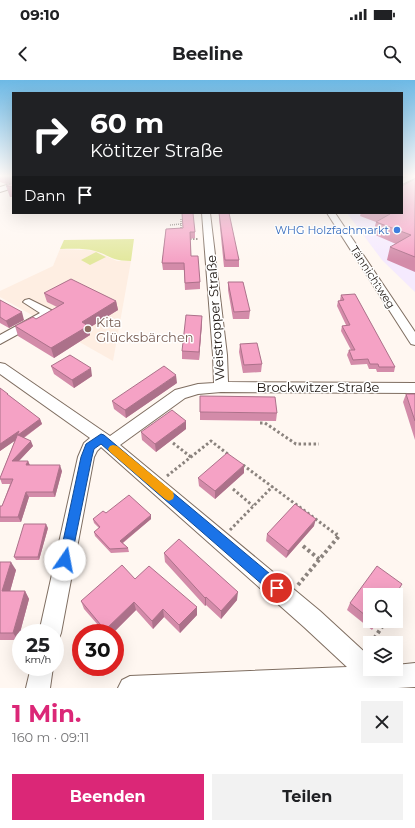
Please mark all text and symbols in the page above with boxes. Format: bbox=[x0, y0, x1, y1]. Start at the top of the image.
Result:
text: 09:10 bbox=[20, 5, 60, 24]
icon: back bbox=[12, 43, 34, 65]
text: Beeline bbox=[172, 43, 243, 65]
icon: search bbox=[381, 43, 403, 65]
text: 60 m bbox=[90, 106, 164, 140]
icon: right bbox=[24, 108, 76, 160]
text: Kötitzer Straße bbox=[90, 140, 223, 162]
icon: arrive bbox=[74, 184, 96, 206]
text: Dann bbox=[24, 186, 66, 205]
place label: WHG Holzfachmarkt bbox=[275, 223, 390, 237]
marker: WHG Holzfachmarkt bbox=[392, 225, 402, 235]
street label: Tännichtweg bbox=[348, 243, 398, 311]
street label: Weistropper Straße bbox=[203, 254, 227, 381]
place label: Kita Glücksbärchen bbox=[96, 314, 194, 345]
marker: Kita Glücksbärchen bbox=[83, 324, 93, 334]
street label: Brockwitzer Straße bbox=[257, 379, 380, 395]
position arrow bbox=[44, 539, 86, 581]
pin bbox=[260, 571, 294, 605]
icon: arrive bbox=[266, 577, 288, 599]
map controls bbox=[363, 588, 403, 676]
button: search bbox=[363, 588, 403, 628]
speed limit sign: 30 bbox=[72, 624, 124, 676]
text: 25 bbox=[26, 633, 50, 657]
button: layers bbox=[363, 636, 403, 676]
text: km/h bbox=[25, 653, 51, 666]
text: 1 Min. bbox=[12, 699, 81, 728]
button: close bbox=[361, 701, 403, 743]
text: 160 m · 09:11 bbox=[12, 729, 89, 745]
button: Beenden bbox=[12, 774, 204, 820]
button: Teilen bbox=[212, 774, 403, 820]

